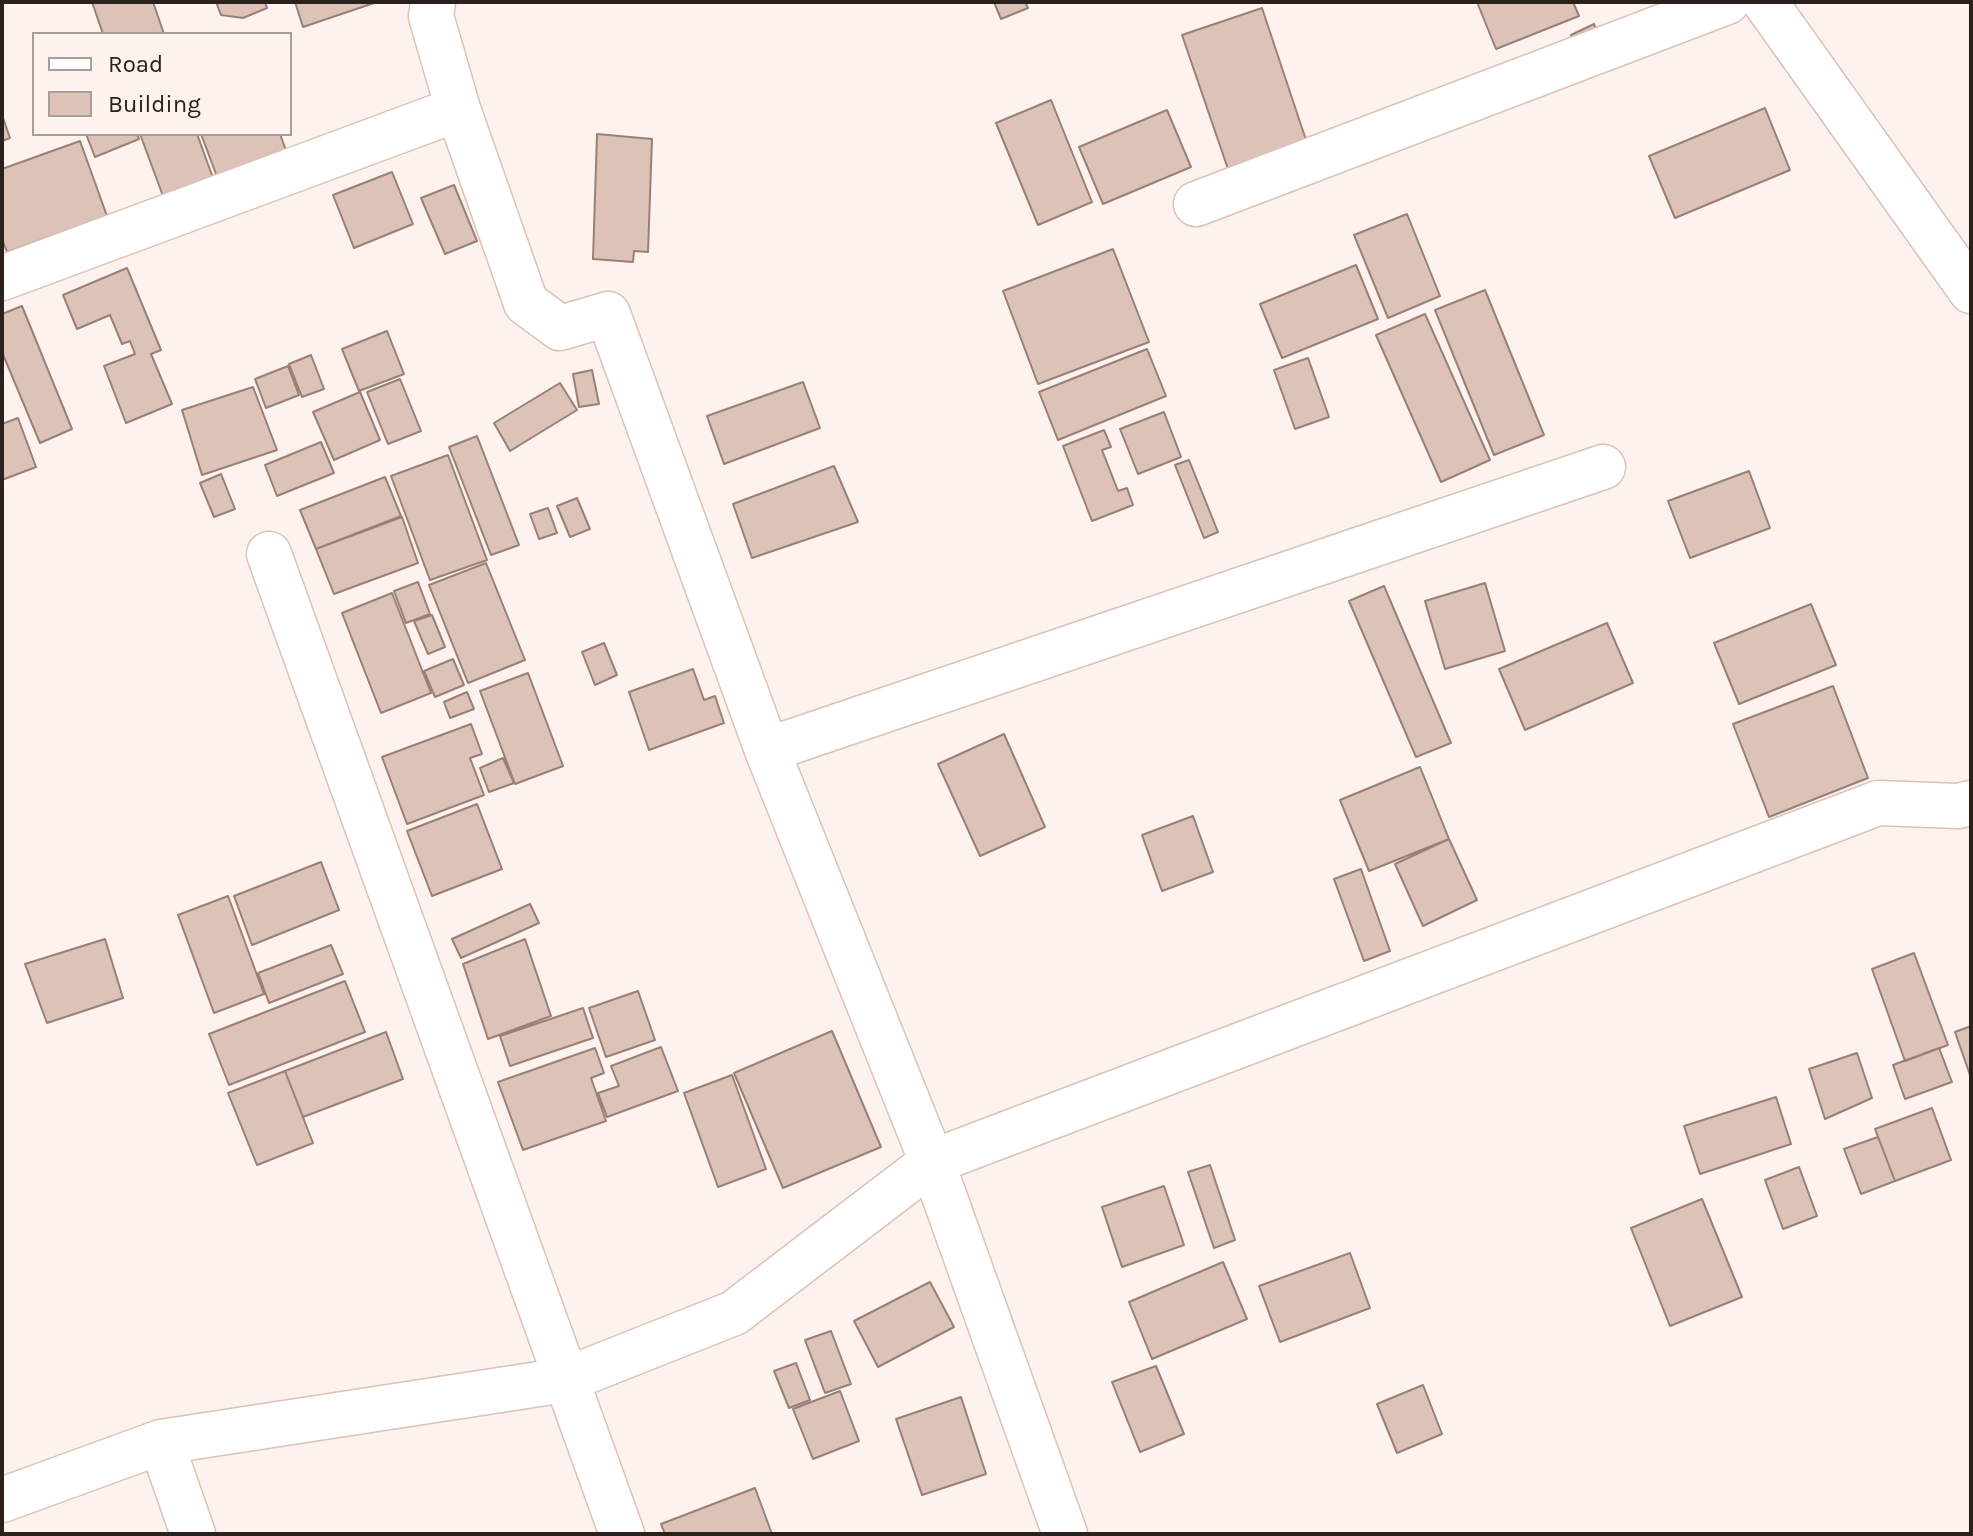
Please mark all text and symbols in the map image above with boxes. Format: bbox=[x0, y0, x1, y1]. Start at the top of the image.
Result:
legend bbox=[32, 32, 292, 136]
text: Road bbox=[108, 50, 163, 78]
text: Building bbox=[108, 90, 201, 118]

